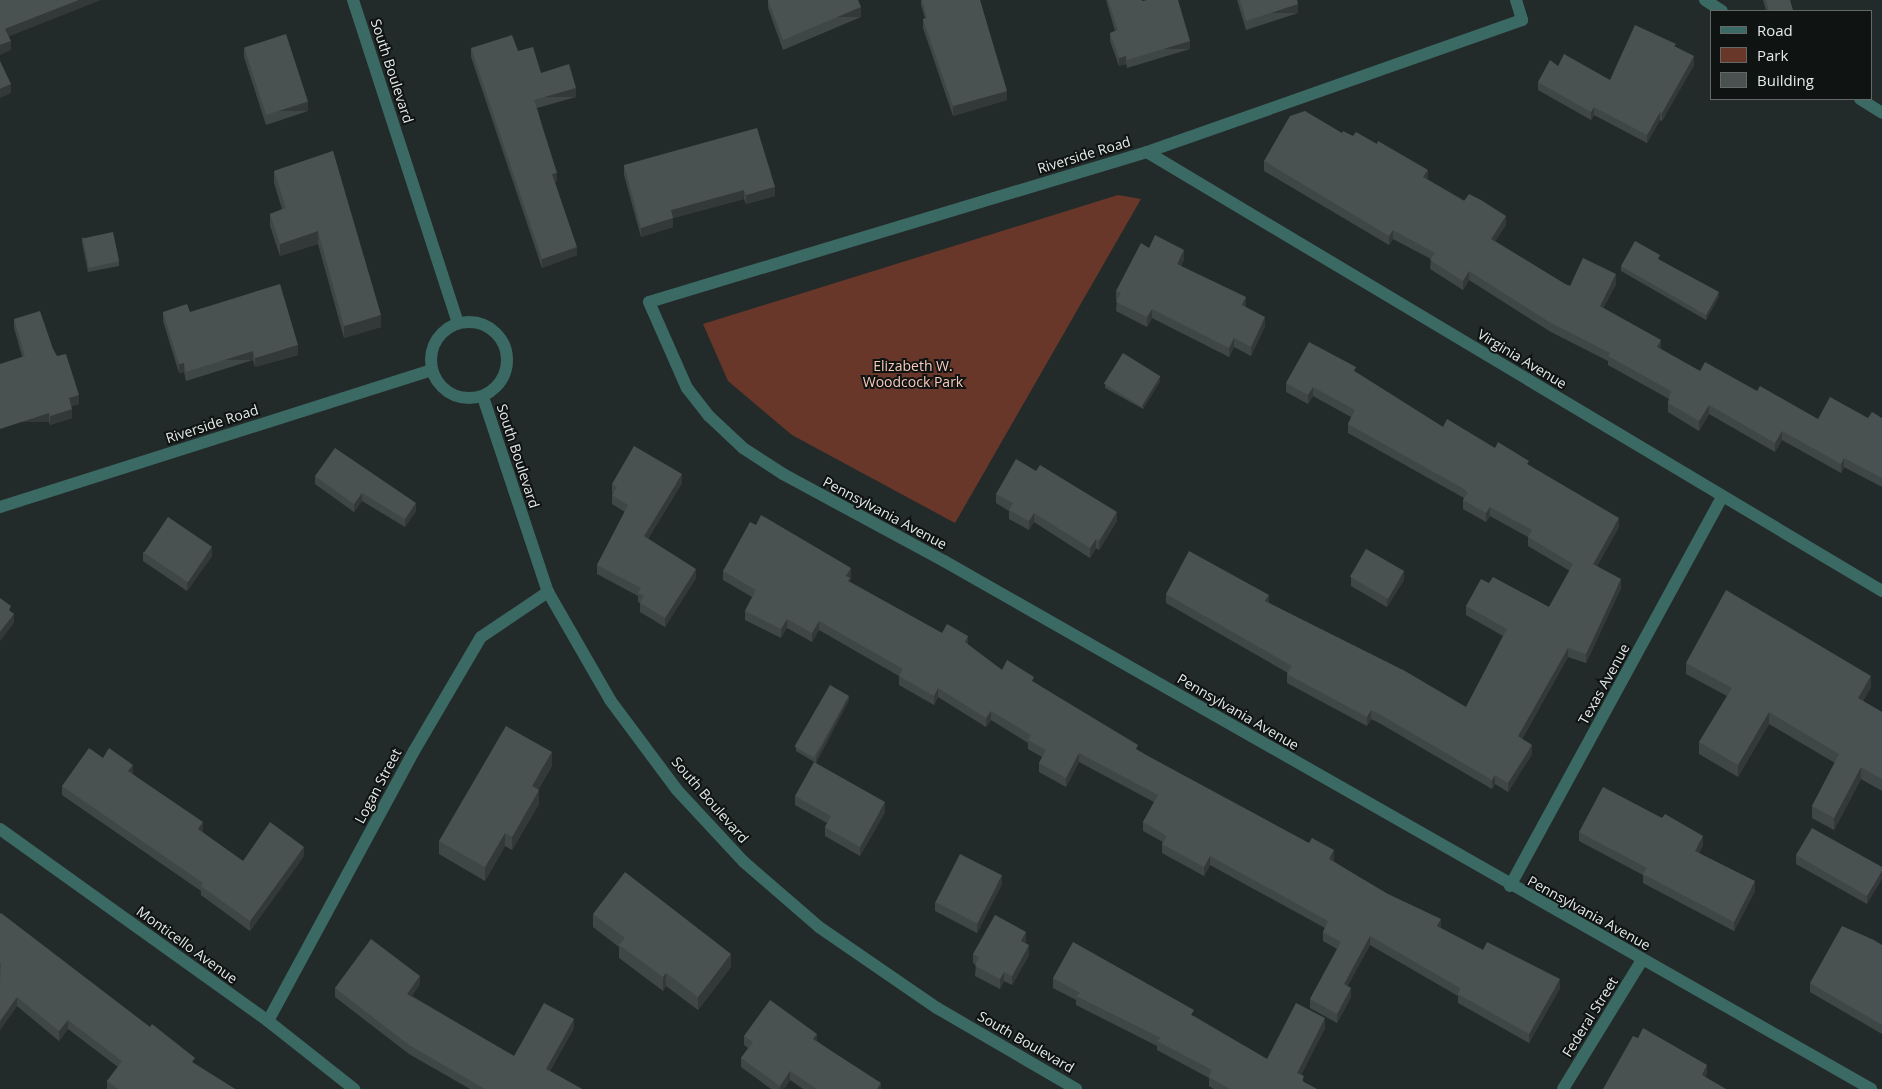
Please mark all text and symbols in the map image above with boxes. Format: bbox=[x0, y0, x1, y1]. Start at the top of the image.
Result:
legend bbox=[1710, 10, 1872, 100]
street label: South Boulevard bbox=[367, 17, 417, 125]
text: Road bbox=[1757, 20, 1793, 40]
text: Park bbox=[1757, 45, 1788, 65]
text: Building bbox=[1757, 70, 1814, 90]
street label: Riverside Road bbox=[1035, 133, 1133, 177]
street label: Virginia Avenue bbox=[1474, 326, 1570, 392]
park label: Elizabeth W. Woodcock Park bbox=[863, 358, 963, 391]
street label: Riverside Road bbox=[164, 401, 260, 447]
street label: South Boulevard bbox=[493, 402, 543, 510]
street label: Pennsylvania Avenue bbox=[820, 473, 950, 553]
street label: Texas Avenue bbox=[1575, 641, 1633, 727]
street label: Pennsylvania Avenue bbox=[1174, 670, 1302, 754]
street label: Logan Street bbox=[351, 746, 405, 826]
street label: South Boulevard bbox=[668, 754, 752, 846]
street label: Pennsylvania Avenue bbox=[1525, 872, 1653, 954]
street label: Monticello Avenue bbox=[133, 903, 241, 987]
street label: Federal Street bbox=[1559, 974, 1621, 1060]
street label: South Boulevard bbox=[975, 1008, 1077, 1076]

